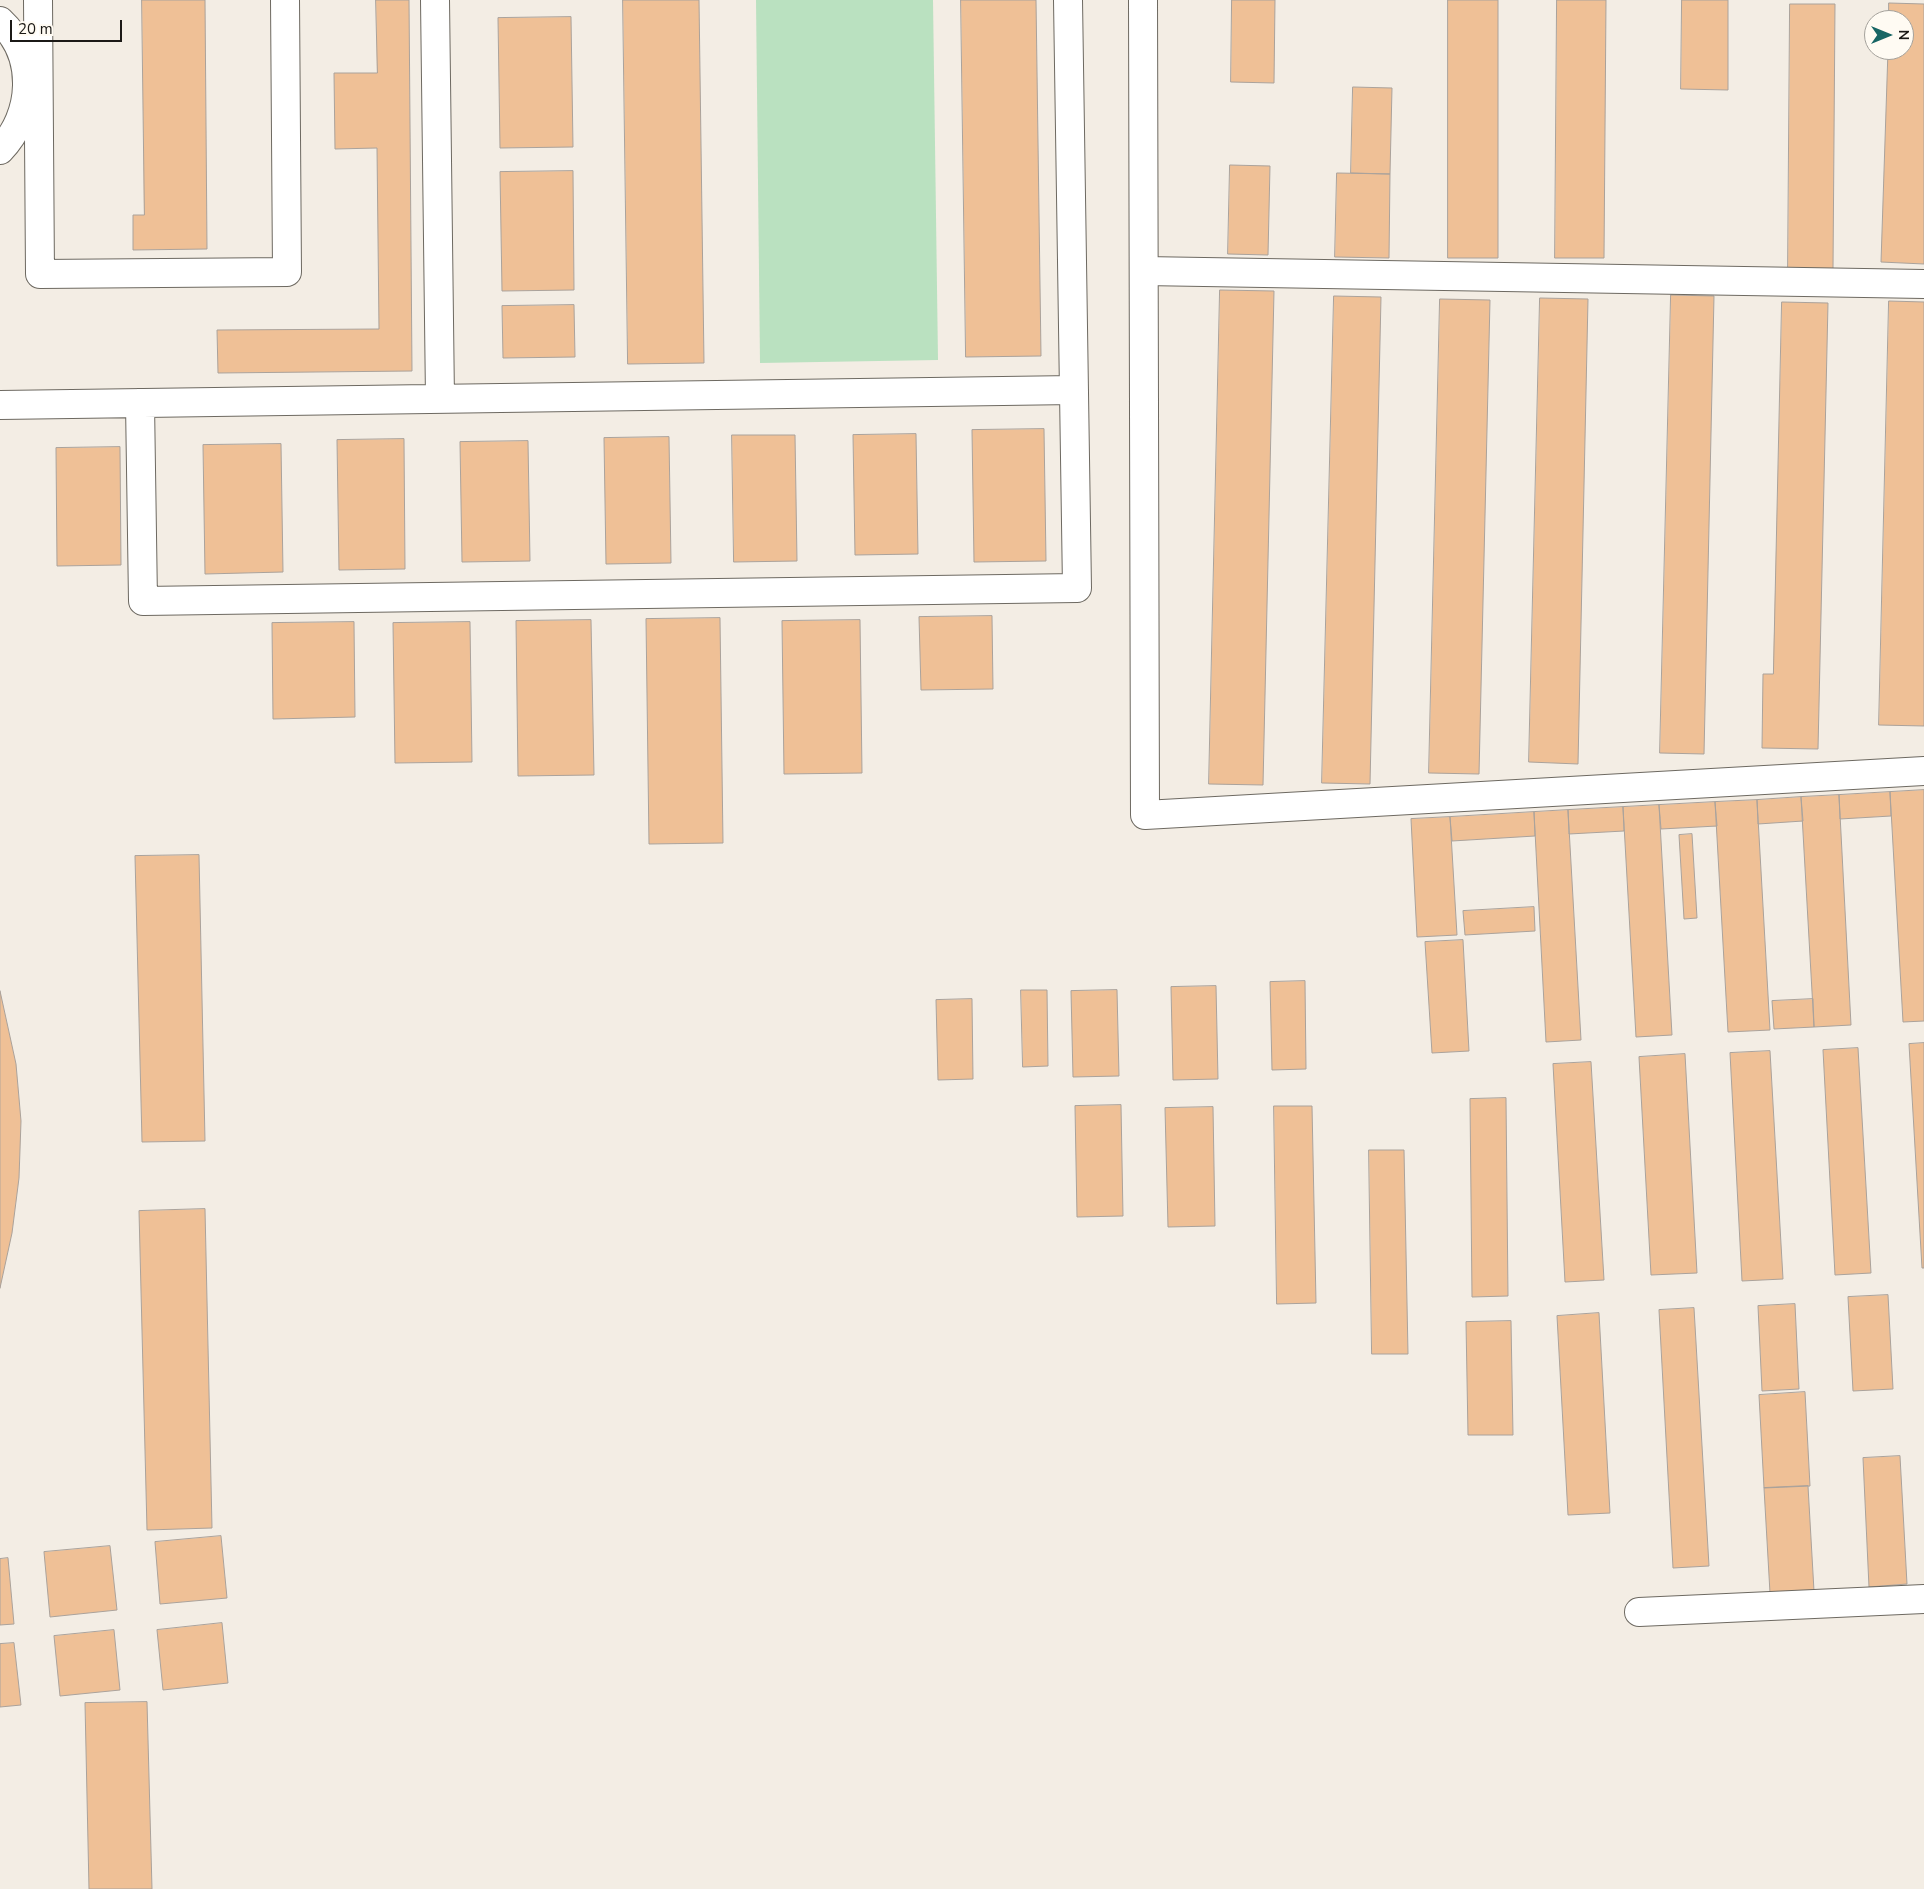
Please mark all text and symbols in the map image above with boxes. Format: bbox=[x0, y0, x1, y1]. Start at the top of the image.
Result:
scale bar bbox=[12, 10, 125, 42]
north arrow bbox=[1864, 10, 1914, 60]
text: 20 m bbox=[18, 19, 53, 39]
text: N bbox=[1894, 30, 1913, 40]

